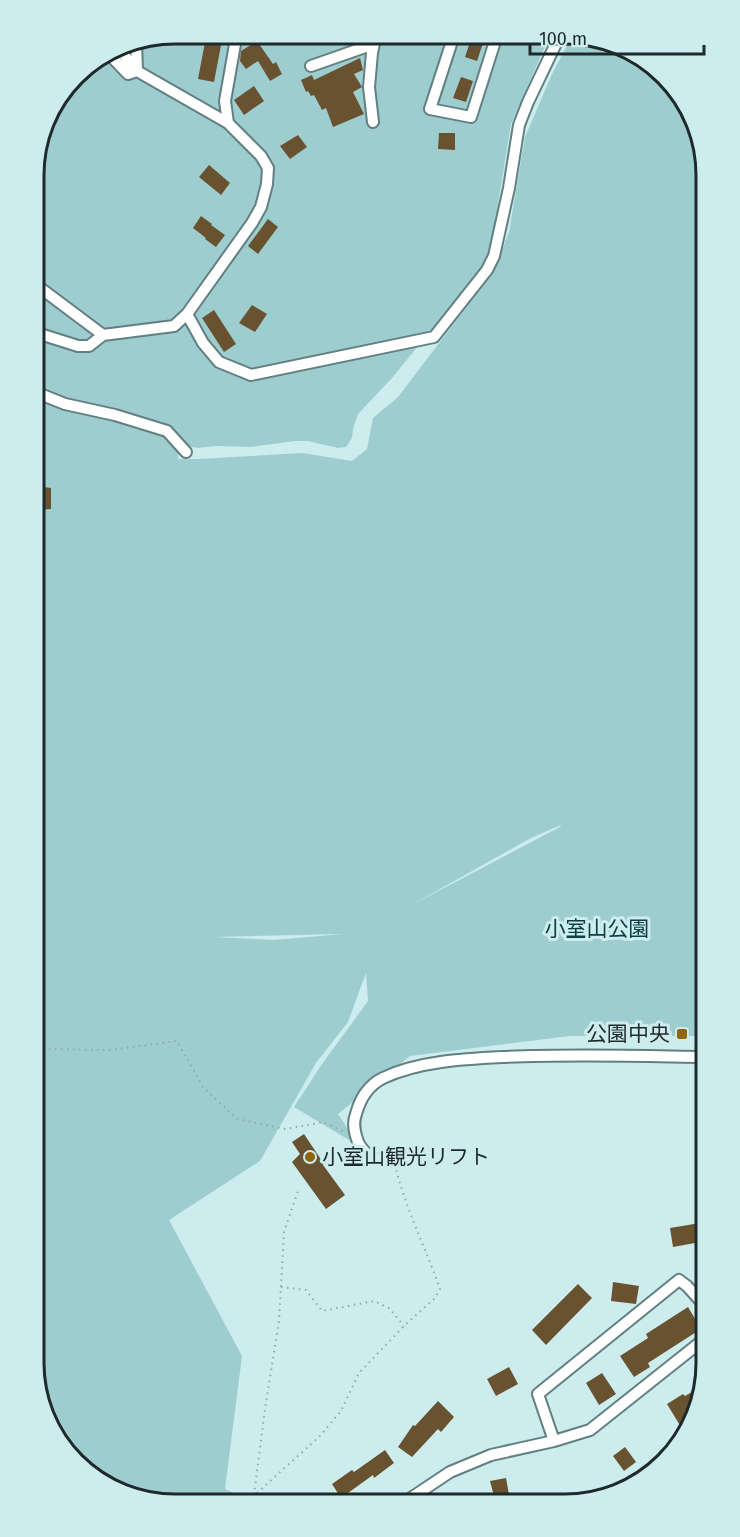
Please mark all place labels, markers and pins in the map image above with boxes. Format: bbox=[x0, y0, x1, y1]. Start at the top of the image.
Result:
place label: 公園中央 bbox=[586, 1021, 670, 1047]
marker: 公園中央 bbox=[675, 1027, 689, 1041]
place label: 小室山観光リフト bbox=[322, 1144, 490, 1170]
marker: 小室山観光リフト bbox=[303, 1150, 317, 1164]

